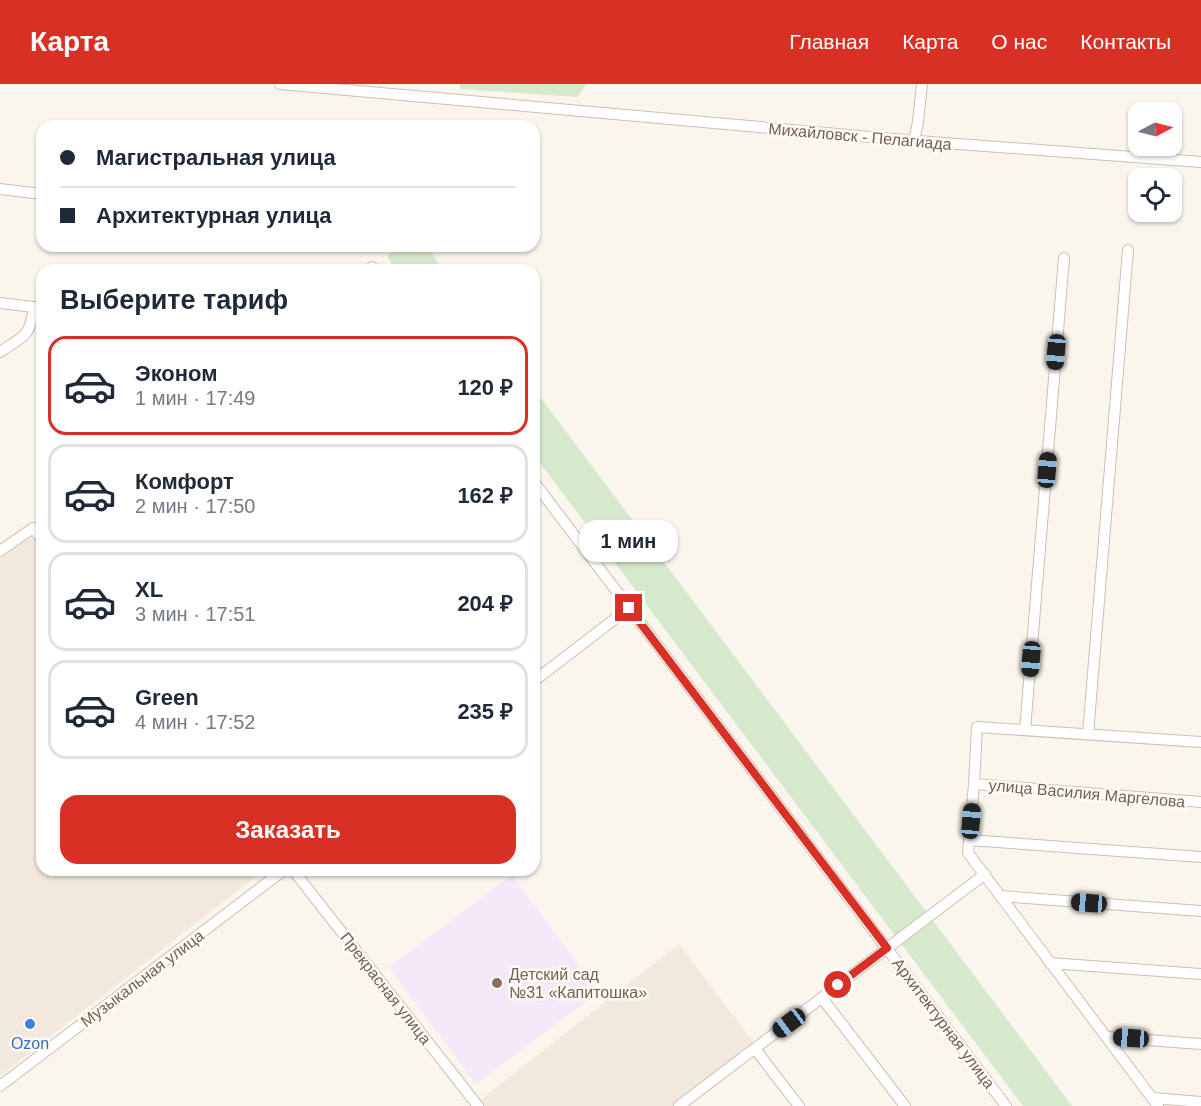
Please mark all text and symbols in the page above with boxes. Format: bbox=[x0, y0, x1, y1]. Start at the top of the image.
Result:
text: Карта bbox=[30, 26, 109, 57]
text: Главная bbox=[789, 30, 869, 53]
text: Карта bbox=[902, 30, 958, 53]
text: О нас bbox=[991, 30, 1047, 53]
text: Контакты bbox=[1080, 30, 1171, 53]
north arrow bbox=[1128, 102, 1182, 156]
map controls bbox=[1128, 102, 1182, 222]
street label: Михайловск - Пелагиада bbox=[768, 120, 952, 153]
text: Магистральная улица bbox=[96, 145, 336, 170]
button: locate bbox=[1128, 168, 1182, 222]
text: Архитектурная улица bbox=[96, 203, 331, 228]
text: Выберите тариф bbox=[60, 285, 288, 315]
car bbox=[1045, 333, 1067, 371]
icon: car bbox=[63, 359, 117, 413]
text: Эконом bbox=[135, 361, 218, 386]
text: 120 ₽ bbox=[457, 375, 513, 400]
text: 1 мин · 17:49 bbox=[135, 387, 255, 409]
car bbox=[1036, 451, 1058, 489]
icon: car bbox=[63, 467, 117, 521]
text: Комфорт bbox=[135, 469, 234, 494]
text: 162 ₽ bbox=[457, 483, 513, 508]
text: 2 мин · 17:50 bbox=[135, 495, 255, 517]
callout: 1 мин bbox=[580, 521, 678, 563]
text: 1 мин bbox=[601, 530, 656, 552]
icon: car bbox=[63, 575, 117, 629]
text: XL bbox=[135, 577, 163, 602]
text: 204 ₽ bbox=[457, 591, 513, 616]
route end bbox=[615, 594, 642, 621]
text: 3 мин · 17:51 bbox=[135, 603, 255, 625]
car bbox=[1020, 640, 1042, 678]
icon: car bbox=[63, 683, 117, 737]
text: Green bbox=[135, 685, 199, 710]
text: 235 ₽ bbox=[457, 699, 513, 724]
text: 4 мин · 17:52 bbox=[135, 711, 255, 733]
street label: улица Василия Маргелова bbox=[988, 776, 1186, 811]
button: Заказать bbox=[60, 795, 516, 864]
car bbox=[960, 802, 982, 840]
car bbox=[1070, 893, 1108, 913]
street label: Музыкальная улица bbox=[78, 927, 207, 1030]
street label: Прекрасная улица bbox=[337, 929, 435, 1048]
street label: Архитектурная улица bbox=[889, 955, 998, 1092]
place label: Детский сад №31 «Капитошка» bbox=[509, 966, 647, 1001]
route start bbox=[824, 971, 851, 998]
marker: Детский сад №31 «Капитошка» bbox=[490, 976, 504, 990]
car bbox=[769, 1005, 809, 1041]
marker: Ozon bbox=[23, 1017, 37, 1031]
car bbox=[1112, 1028, 1150, 1048]
place label: Ozon bbox=[11, 1035, 49, 1052]

